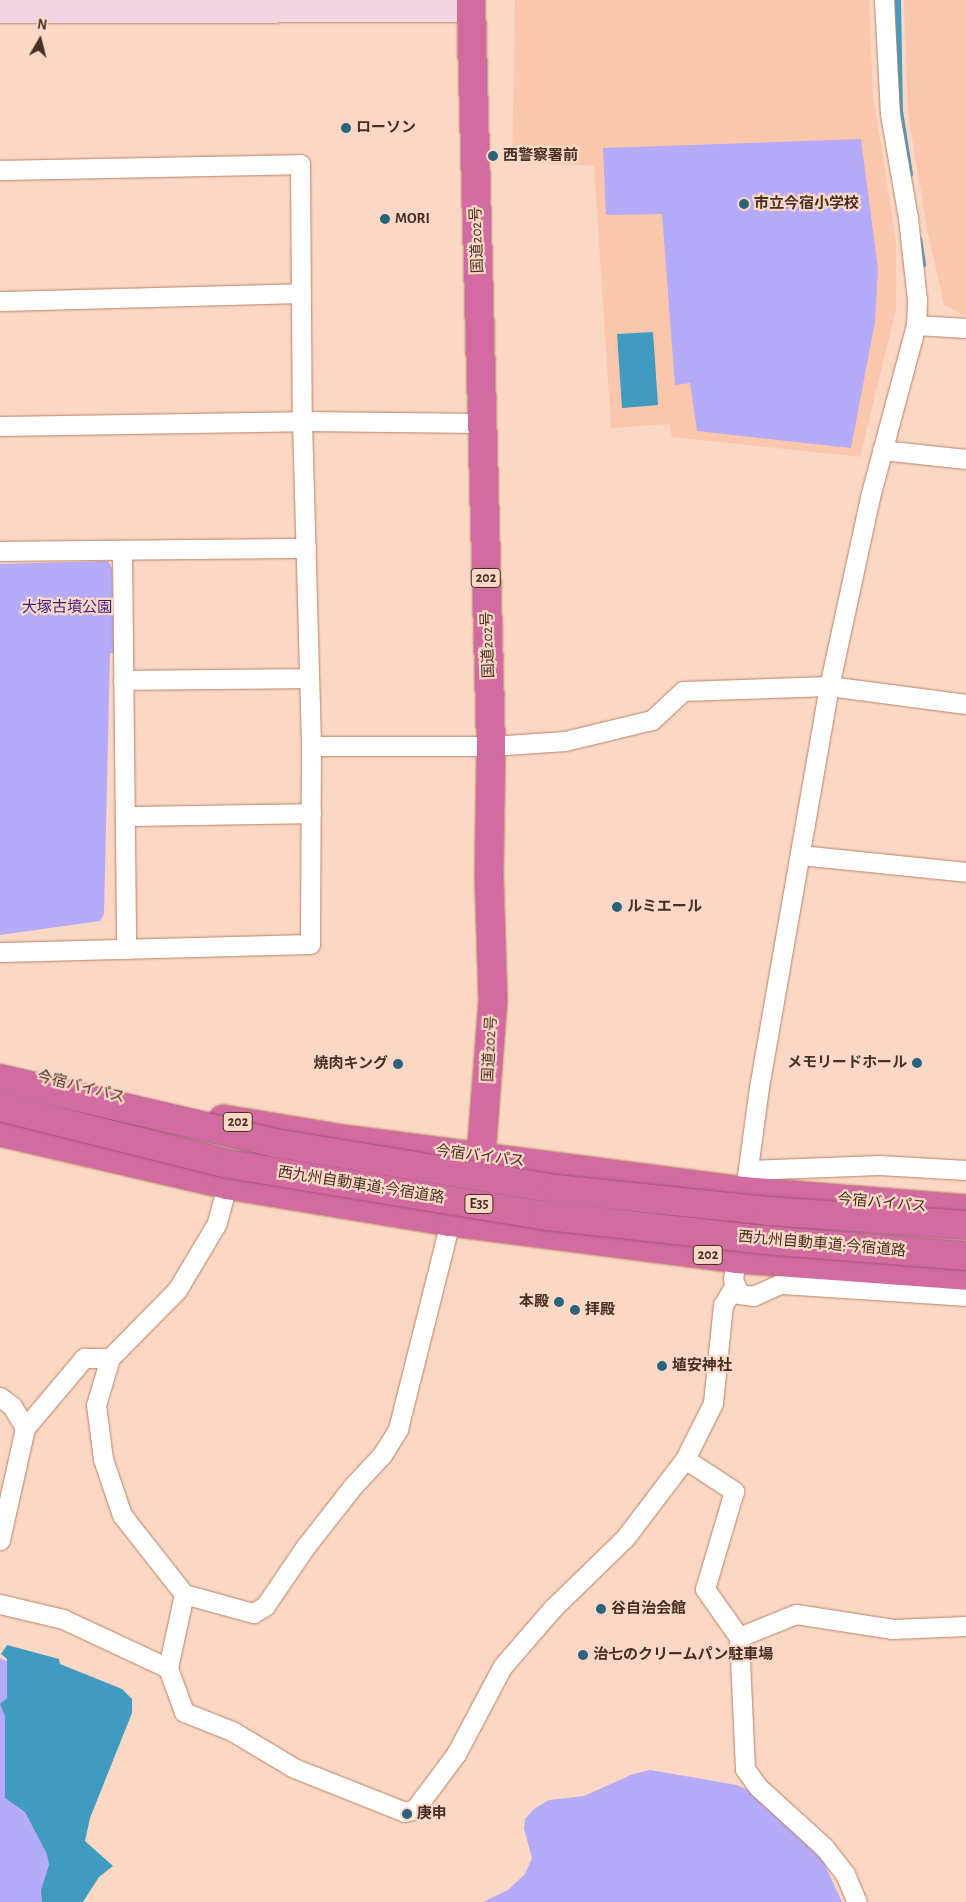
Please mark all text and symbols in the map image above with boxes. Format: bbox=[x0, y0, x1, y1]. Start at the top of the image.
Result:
north arrow bbox=[15, 15, 65, 65]
text: N bbox=[36, 18, 48, 33]
place label: ローソン bbox=[356, 119, 416, 137]
marker: ローソン bbox=[340, 122, 352, 134]
place label: 西警察署前 bbox=[503, 147, 578, 165]
marker: 西警察署前 bbox=[487, 150, 499, 162]
place label: 市立今宿小学校 bbox=[754, 195, 859, 213]
marker: 市立今宿小学校 bbox=[738, 198, 750, 210]
street label: 国道202号 bbox=[467, 206, 487, 274]
place label: MORI bbox=[395, 210, 430, 228]
marker: MORI bbox=[379, 213, 391, 225]
road number: 202 bbox=[470, 566, 502, 590]
park label: 大塚古墳公園 bbox=[22, 599, 112, 617]
street label: 国道202号 bbox=[478, 611, 498, 679]
place label: ルミエール bbox=[627, 898, 702, 916]
marker: ルミエール bbox=[611, 901, 623, 913]
street label: 国道202号 bbox=[479, 1015, 501, 1083]
place label: メモリードホール bbox=[787, 1054, 907, 1072]
place label: 焼肉キング bbox=[313, 1055, 388, 1073]
marker: メモリードホール bbox=[911, 1057, 923, 1069]
marker: 焼肉キング bbox=[392, 1058, 404, 1070]
street label: 今宿バイパス bbox=[35, 1067, 127, 1107]
road number: 202 bbox=[222, 1110, 254, 1134]
street label: 今宿バイパス bbox=[434, 1142, 526, 1170]
street label: 西九州自動車道;今宿道路 bbox=[276, 1163, 446, 1207]
street label: 今宿バイパス bbox=[836, 1190, 928, 1216]
road number: E35 bbox=[464, 1192, 494, 1216]
street label: 西九州自動車道;今宿道路 bbox=[737, 1228, 907, 1260]
road number: 202 bbox=[692, 1244, 724, 1266]
place label: 本殿 bbox=[519, 1293, 549, 1311]
marker: 本殿 bbox=[553, 1296, 565, 1308]
place label: 拝殿 bbox=[585, 1301, 615, 1319]
marker: 拝殿 bbox=[569, 1304, 581, 1316]
place label: 埴安神社 bbox=[672, 1357, 732, 1375]
marker: 埴安神社 bbox=[656, 1360, 668, 1372]
place label: 谷自治会館 bbox=[611, 1600, 686, 1618]
marker: 谷自治会館 bbox=[595, 1603, 607, 1615]
place label: 治七のクリームパン駐車場 bbox=[593, 1646, 773, 1664]
marker: 治七のクリームパン駐車場 bbox=[577, 1649, 589, 1661]
place label: 庚申 bbox=[417, 1805, 447, 1823]
marker: 庚申 bbox=[401, 1808, 413, 1820]

